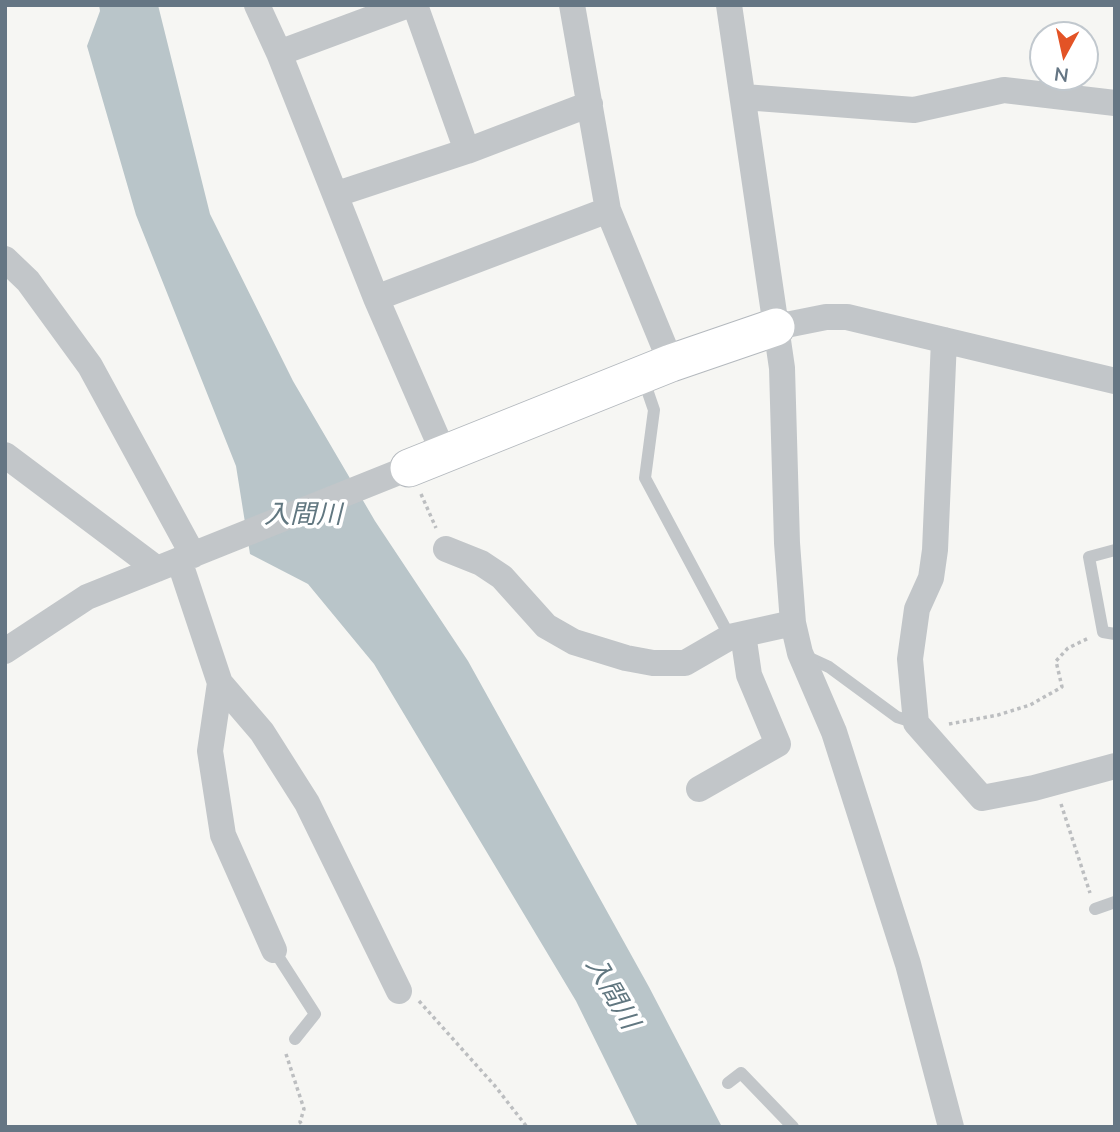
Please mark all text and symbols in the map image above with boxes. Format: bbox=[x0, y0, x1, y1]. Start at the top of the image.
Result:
north arrow bbox=[1029, 21, 1099, 91]
text: N bbox=[1053, 62, 1070, 88]
water label: 入間川 bbox=[264, 499, 342, 531]
water label: 入間川 bbox=[579, 951, 645, 1035]

